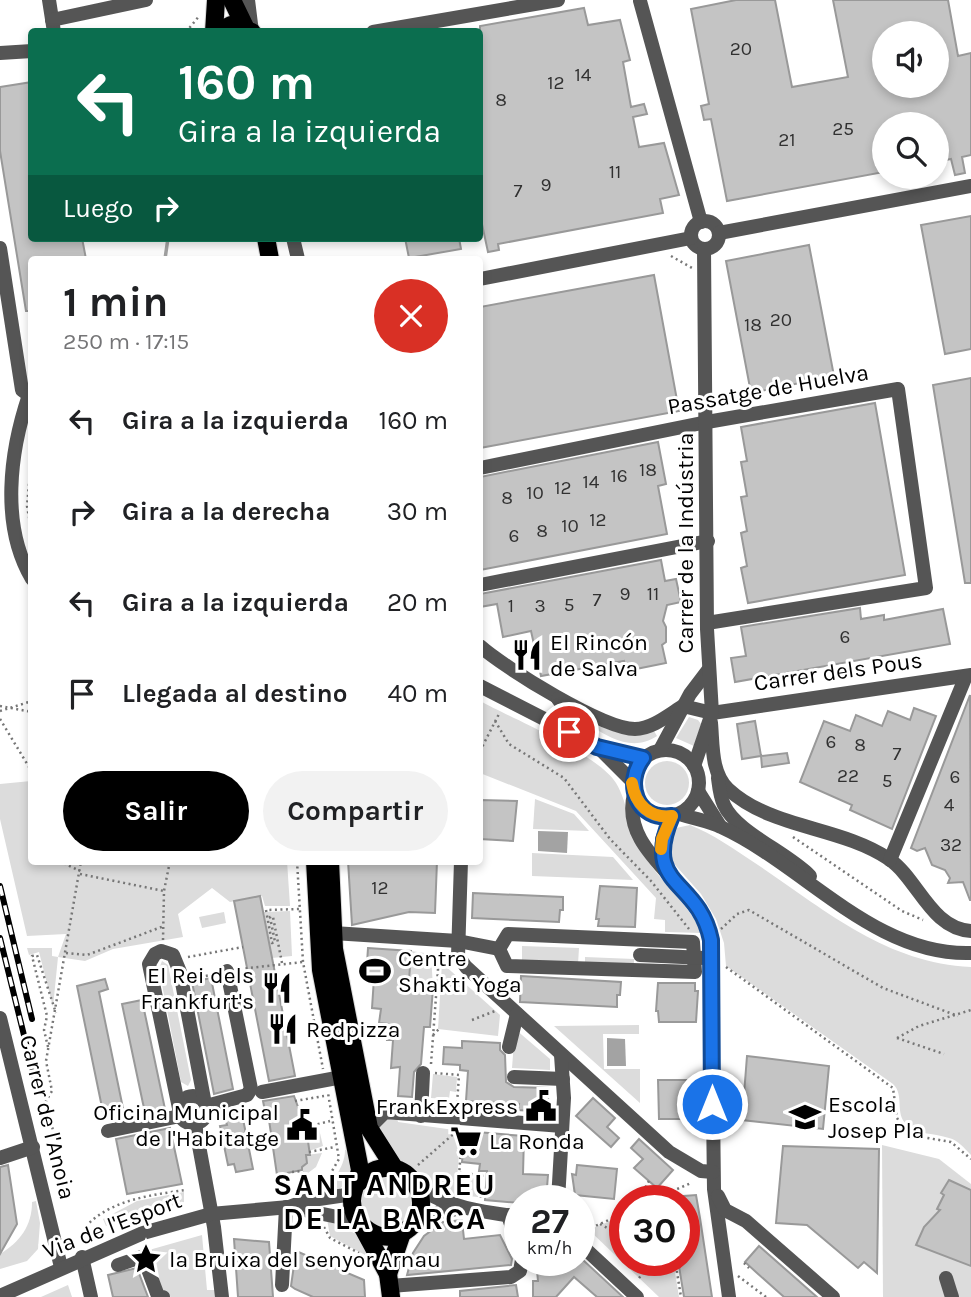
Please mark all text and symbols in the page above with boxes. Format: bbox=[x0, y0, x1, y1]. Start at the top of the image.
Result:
map controls bbox=[872, 21, 949, 189]
button: sound bbox=[872, 21, 949, 98]
house number: 20 bbox=[730, 38, 752, 60]
text: 160 m bbox=[178, 54, 315, 111]
icon: left bbox=[63, 56, 154, 147]
house number: 14 bbox=[575, 64, 592, 86]
house number: 12 bbox=[547, 72, 565, 94]
house number: 8 bbox=[495, 89, 507, 111]
button: search bbox=[872, 112, 949, 189]
text: Gira a la izquierda bbox=[178, 113, 441, 150]
house number: 25 bbox=[832, 118, 854, 140]
house number: 21 bbox=[778, 129, 796, 151]
house number: 11 bbox=[609, 161, 621, 183]
house number: 9 bbox=[540, 174, 552, 196]
house number: 7 bbox=[514, 180, 523, 202]
icon: right bbox=[147, 189, 185, 227]
text: Luego bbox=[63, 193, 133, 224]
text: 1 min bbox=[63, 277, 168, 327]
button: close bbox=[374, 279, 448, 353]
house number: 20 bbox=[770, 309, 792, 331]
house number: 18 bbox=[744, 314, 762, 336]
text: 250 m · 17:15 bbox=[63, 328, 189, 355]
street label: Passatge de Huelva bbox=[665, 359, 871, 420]
icon: left bbox=[63, 402, 101, 440]
text: Gira a la izquierda bbox=[122, 405, 349, 436]
text: 160 m bbox=[379, 405, 448, 436]
street label: Carrer de la Indústria bbox=[672, 433, 699, 653]
house number: 18 bbox=[639, 459, 657, 481]
house number: 16 bbox=[610, 465, 628, 487]
house number: 14 bbox=[583, 471, 600, 493]
house number: 12 bbox=[554, 477, 572, 499]
house number: 10 bbox=[526, 482, 544, 504]
house number: 8 bbox=[501, 487, 513, 509]
icon: right bbox=[63, 493, 101, 531]
text: Gira a la derecha bbox=[122, 496, 331, 527]
text: 30 m bbox=[387, 496, 448, 527]
house number: 12 bbox=[589, 509, 607, 531]
house number: 10 bbox=[561, 515, 579, 537]
house number: 8 bbox=[536, 520, 548, 542]
house number: 6 bbox=[509, 525, 519, 547]
house number: 9 bbox=[619, 583, 631, 605]
house number: 11 bbox=[647, 583, 659, 605]
icon: left bbox=[63, 584, 101, 622]
text: Gira a la izquierda bbox=[122, 587, 349, 618]
text: 20 m bbox=[387, 587, 448, 618]
house number: 7 bbox=[593, 589, 602, 611]
house number: 5 bbox=[564, 594, 574, 616]
house number: 1 bbox=[508, 595, 514, 617]
house number: 3 bbox=[534, 595, 546, 617]
house number: 6 bbox=[840, 626, 850, 648]
place label: El Rincón de Salva bbox=[550, 629, 648, 682]
restaurant icon: El Rincón de Salva bbox=[510, 638, 544, 672]
street label: Carrer dels Pous bbox=[752, 646, 924, 697]
icon: arrive bbox=[63, 675, 101, 713]
text: Llegada al destino bbox=[122, 678, 348, 709]
text: 40 m bbox=[388, 678, 448, 709]
pin bbox=[539, 702, 599, 762]
icon: arrive bbox=[550, 713, 588, 751]
house number: 6 bbox=[826, 731, 836, 753]
house number: 8 bbox=[854, 734, 866, 756]
house number: 7 bbox=[893, 743, 902, 765]
house number: 22 bbox=[837, 765, 859, 787]
house number: 6 bbox=[950, 766, 960, 788]
house number: 5 bbox=[882, 770, 892, 792]
button: Salir bbox=[63, 771, 249, 851]
button: Compartir bbox=[263, 771, 448, 851]
house number: 4 bbox=[944, 794, 955, 816]
house number: 32 bbox=[940, 834, 962, 856]
house number: 12 bbox=[371, 877, 389, 899]
place label: Centre Shakti Yoga bbox=[398, 945, 522, 998]
sports icon: Centre Shakti Yoga bbox=[358, 954, 392, 988]
place label: El Rei dels Frankfurt's bbox=[141, 962, 254, 1015]
restaurant icon: El Rei dels Frankfurt's bbox=[260, 971, 294, 1005]
restaurant icon: Redpizza bbox=[266, 1012, 300, 1046]
place label: Redpizza bbox=[306, 1016, 400, 1043]
street label: Carrer de l'Anoia bbox=[14, 1032, 81, 1202]
position arrow bbox=[675, 1067, 749, 1141]
public building icon: FrankExpress bbox=[524, 1089, 558, 1123]
place label: Escola Josep Pla bbox=[828, 1091, 924, 1144]
place label: FrankExpress bbox=[376, 1093, 518, 1120]
place label: Oficina Municipal de l'Habitatge bbox=[93, 1099, 279, 1152]
school or university icon: Escola Josep Pla bbox=[788, 1100, 822, 1134]
public building icon: Oficina Municipal de l'Habitatge bbox=[285, 1108, 319, 1142]
supermarket icon: La Ronda bbox=[449, 1124, 483, 1158]
place label: La Ronda bbox=[489, 1128, 585, 1155]
district label: SANT ANDREU DE LA BARCA bbox=[273, 1167, 497, 1237]
speed limit sign: 30 bbox=[609, 1185, 700, 1276]
street label: Via de l'Esport bbox=[39, 1187, 186, 1264]
text: 27 bbox=[530, 1201, 569, 1242]
text: km/h bbox=[527, 1237, 572, 1259]
place icon: la Bruixa del senyor Arnau bbox=[129, 1242, 163, 1276]
place label: la Bruixa del senyor Arnau bbox=[169, 1246, 441, 1273]

